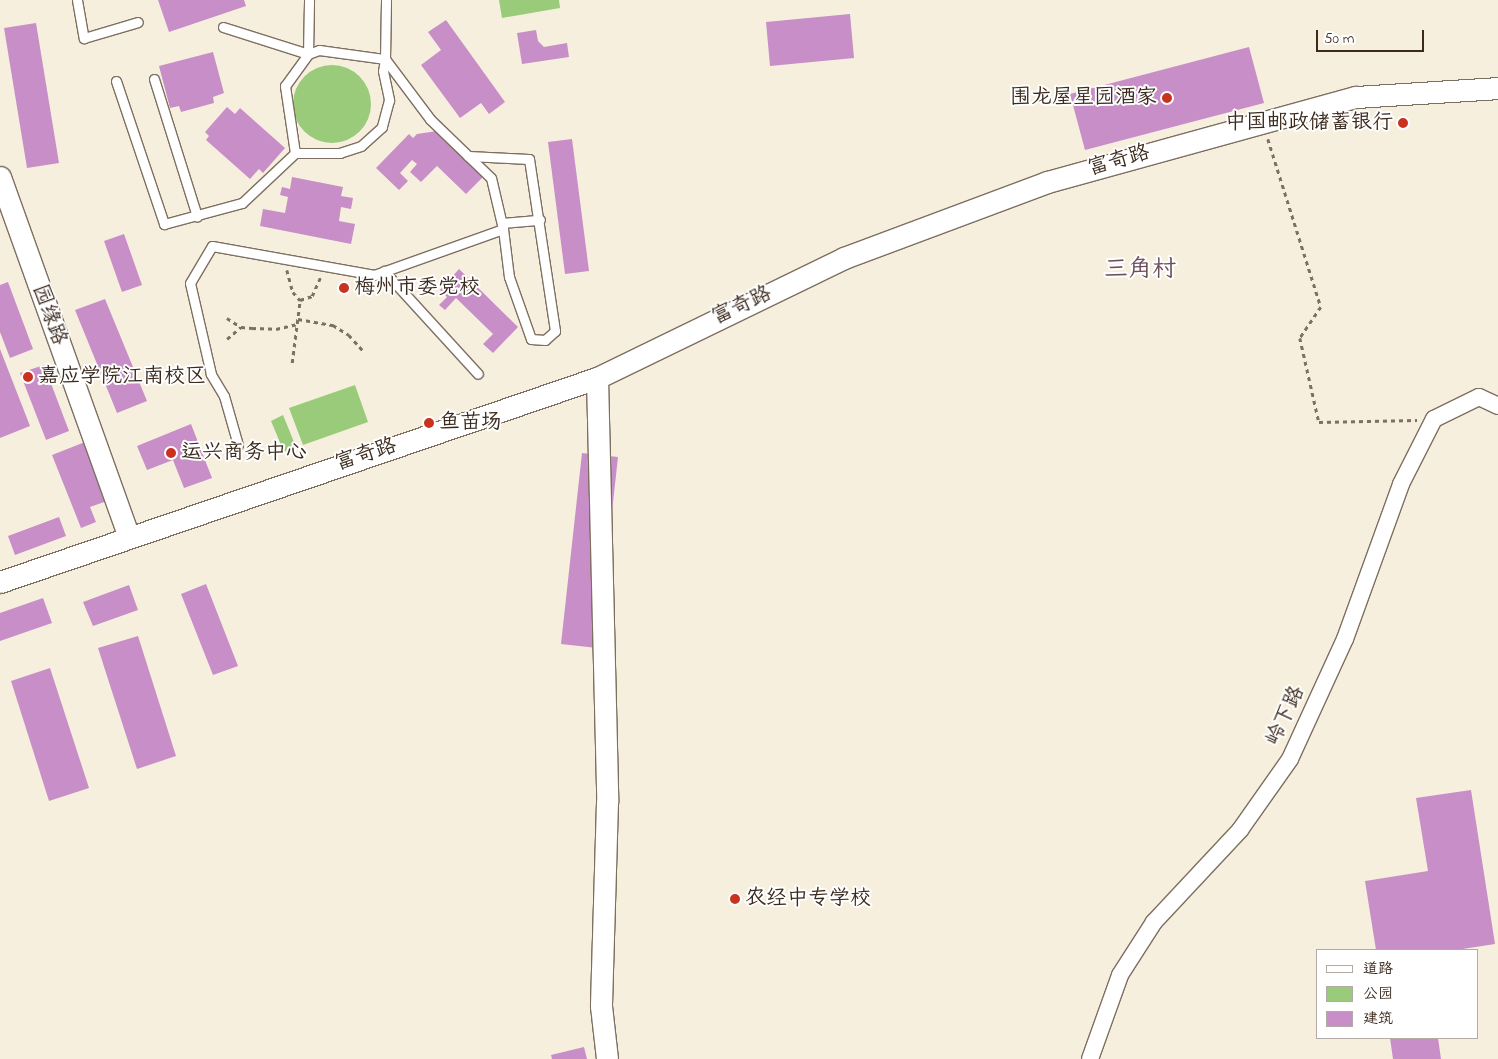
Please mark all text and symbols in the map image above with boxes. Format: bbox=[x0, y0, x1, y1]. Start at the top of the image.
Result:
scale bar bbox=[1318, 20, 1426, 52]
text: 50 m bbox=[1324, 28, 1354, 50]
place label: 围龙屋星园酒家 bbox=[1010, 85, 1157, 111]
marker: 围龙屋星园酒家 bbox=[1161, 92, 1173, 104]
place label: 中国邮政储蓄银行 bbox=[1225, 110, 1393, 136]
marker: 中国邮政储蓄银行 bbox=[1397, 117, 1409, 129]
street label: 富奇路 bbox=[1085, 140, 1153, 182]
district label: 三角村 bbox=[1104, 257, 1176, 285]
place label: 梅州市委党校 bbox=[354, 275, 480, 301]
street label: 园缘路 bbox=[26, 281, 72, 349]
street label: 富奇路 bbox=[708, 281, 776, 331]
marker: 梅州市委党校 bbox=[338, 282, 350, 294]
place label: 嘉应学院江南校区 bbox=[38, 364, 206, 390]
marker: 嘉应学院江南校区 bbox=[22, 371, 34, 383]
place label: 鱼苗场 bbox=[439, 410, 502, 436]
marker: 鱼苗场 bbox=[423, 417, 435, 429]
street label: 富奇路 bbox=[332, 433, 400, 477]
place label: 运兴商务中心 bbox=[181, 440, 307, 466]
marker: 运兴商务中心 bbox=[165, 447, 177, 459]
street label: 岭下路 bbox=[1261, 682, 1311, 750]
place label: 农经中专学校 bbox=[745, 886, 871, 912]
marker: 农经中专学校 bbox=[729, 893, 741, 905]
legend bbox=[1316, 949, 1478, 1039]
text: 道路 bbox=[1363, 958, 1393, 980]
text: 公园 bbox=[1363, 983, 1393, 1005]
text: 建筑 bbox=[1363, 1008, 1393, 1030]

